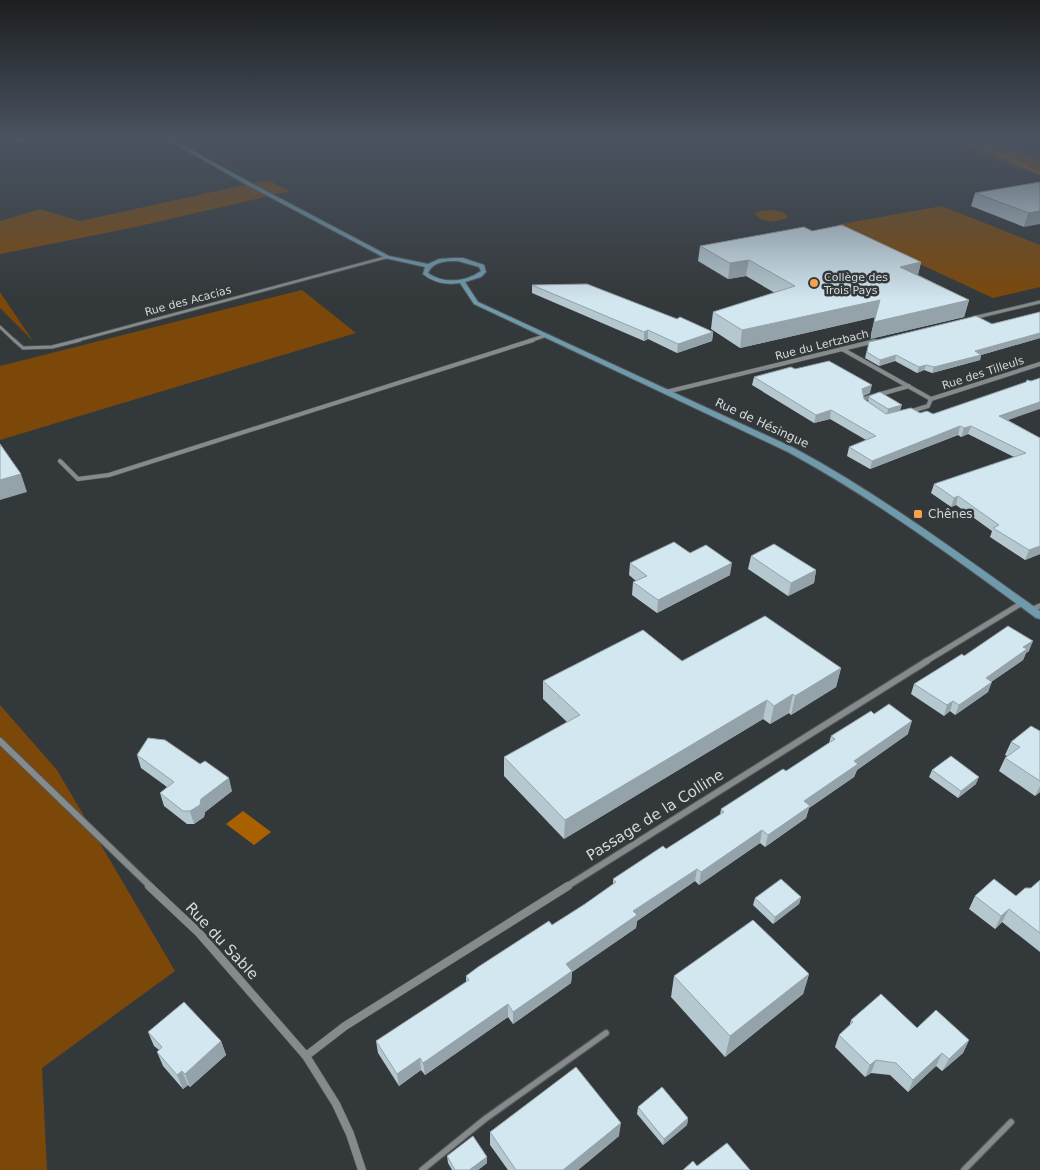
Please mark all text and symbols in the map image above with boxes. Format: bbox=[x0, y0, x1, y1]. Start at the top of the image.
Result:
place label: Collège des Trois Pays bbox=[823, 271, 888, 297]
marker: Collège des Trois Pays bbox=[808, 277, 820, 289]
street label: Rue des Acacias bbox=[143, 283, 233, 319]
street label: Rue du Lertzbach bbox=[774, 327, 870, 363]
street label: Rue des Tilleuls bbox=[940, 354, 1026, 392]
street label: Rue de Hésingue bbox=[713, 395, 811, 451]
place label: Chênes bbox=[928, 507, 973, 521]
marker: Chênes bbox=[912, 508, 924, 520]
street label: Passage de la Colline bbox=[583, 765, 727, 865]
street label: Rue du Sable bbox=[182, 899, 262, 983]

